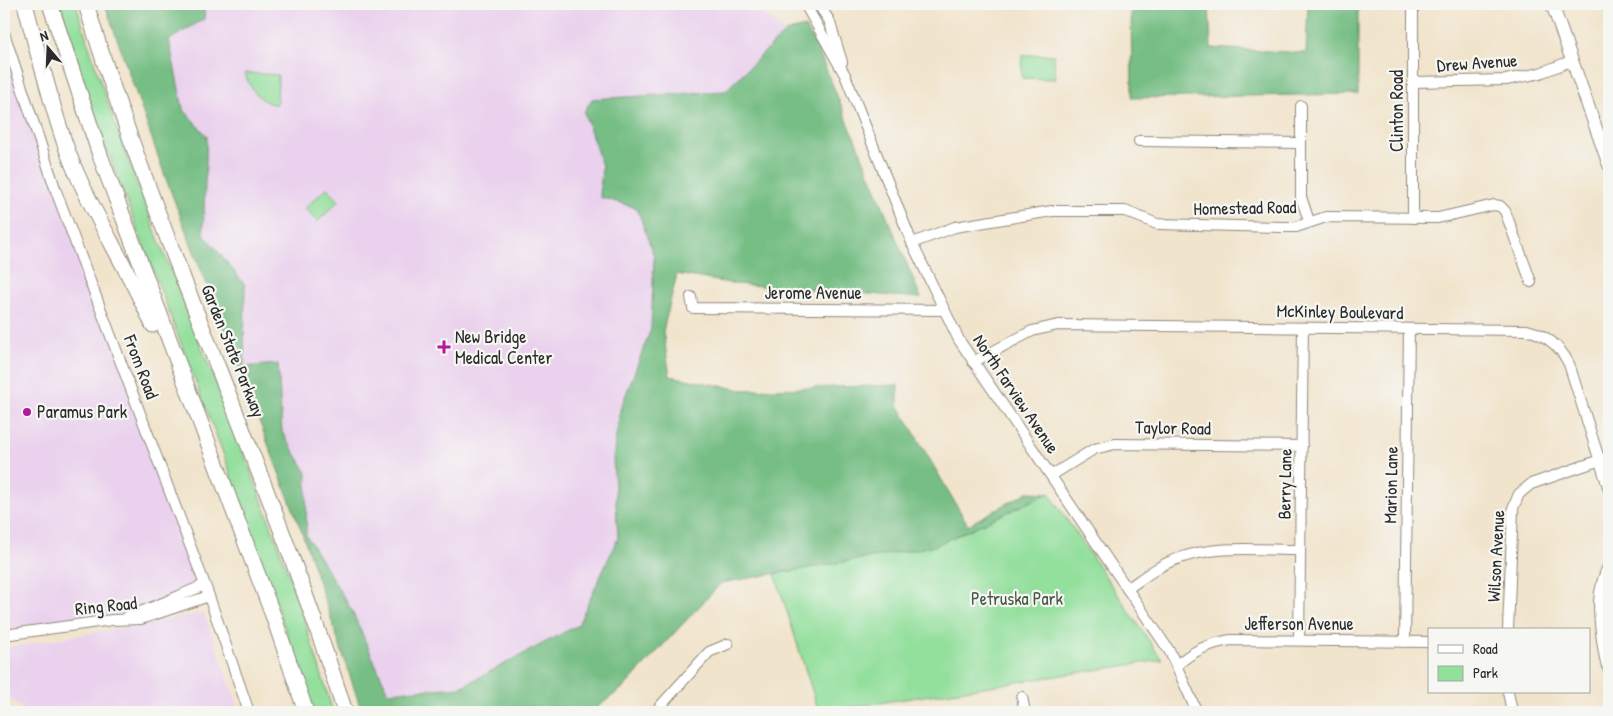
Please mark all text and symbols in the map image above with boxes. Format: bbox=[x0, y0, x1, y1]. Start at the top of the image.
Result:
north arrow bbox=[22, 22, 72, 72]
text: N bbox=[37, 25, 51, 45]
street label: Drew Avenue bbox=[1436, 47, 1518, 78]
street label: Clinton Road bbox=[1384, 70, 1409, 152]
street label: Homestead Road bbox=[1193, 194, 1297, 221]
street label: Jerome Avenue bbox=[764, 280, 862, 305]
street label: Garden State Parkway bbox=[195, 281, 272, 421]
street label: McKinley Boulevard bbox=[1276, 298, 1404, 325]
place label: New Bridge Medical Center bbox=[455, 324, 552, 370]
street label: North Farview Avenue bbox=[967, 329, 1066, 458]
street label: From Road bbox=[117, 330, 165, 402]
marker: New Bridge Medical Center bbox=[437, 340, 451, 354]
place label: Paramus Park bbox=[37, 399, 128, 424]
marker: Paramus Park bbox=[21, 406, 33, 418]
street label: Taylor Road bbox=[1135, 414, 1211, 441]
street label: Marion Lane bbox=[1377, 446, 1404, 524]
street label: Berry Lane bbox=[1271, 448, 1298, 520]
street label: Wilson Avenue bbox=[1481, 509, 1510, 603]
park label: Petruska Park bbox=[971, 586, 1063, 611]
street label: Ring Road bbox=[74, 590, 138, 621]
street label: Jefferson Avenue bbox=[1244, 611, 1354, 636]
legend bbox=[1428, 628, 1590, 694]
text: Road bbox=[1473, 638, 1498, 659]
text: Park bbox=[1473, 662, 1498, 683]

